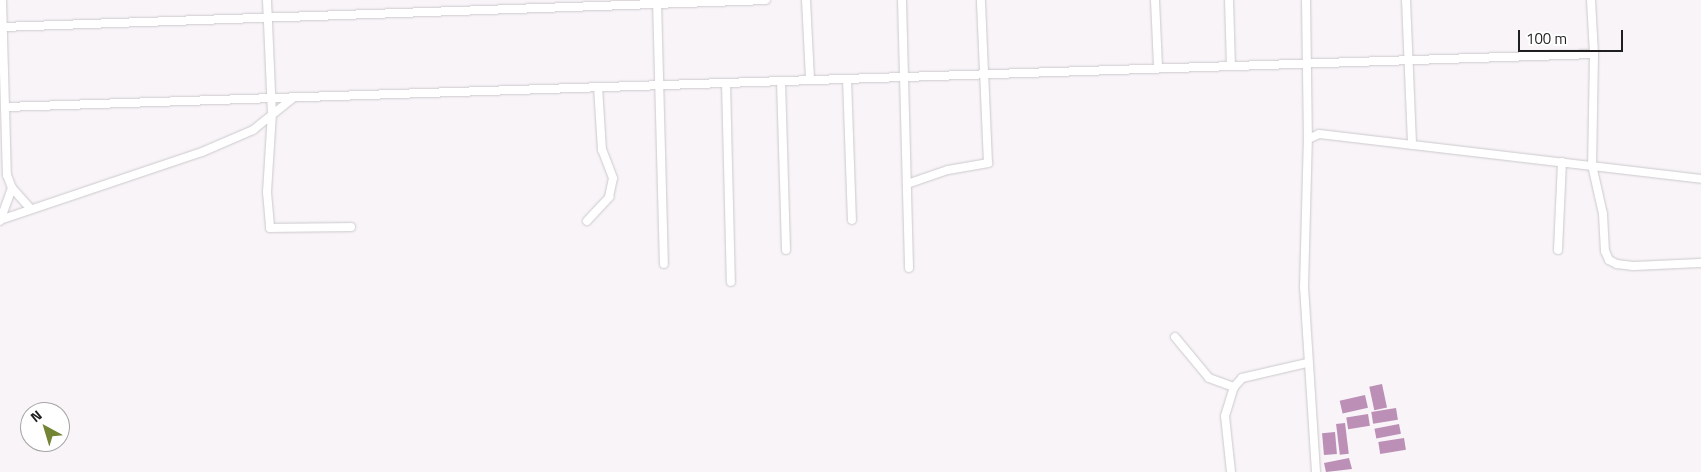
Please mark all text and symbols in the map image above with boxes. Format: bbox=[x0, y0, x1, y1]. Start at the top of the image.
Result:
scale bar bbox=[1521, 20, 1626, 52]
text: 100 m bbox=[1526, 27, 1567, 50]
north arrow bbox=[20, 402, 70, 452]
text: N bbox=[25, 405, 46, 427]

